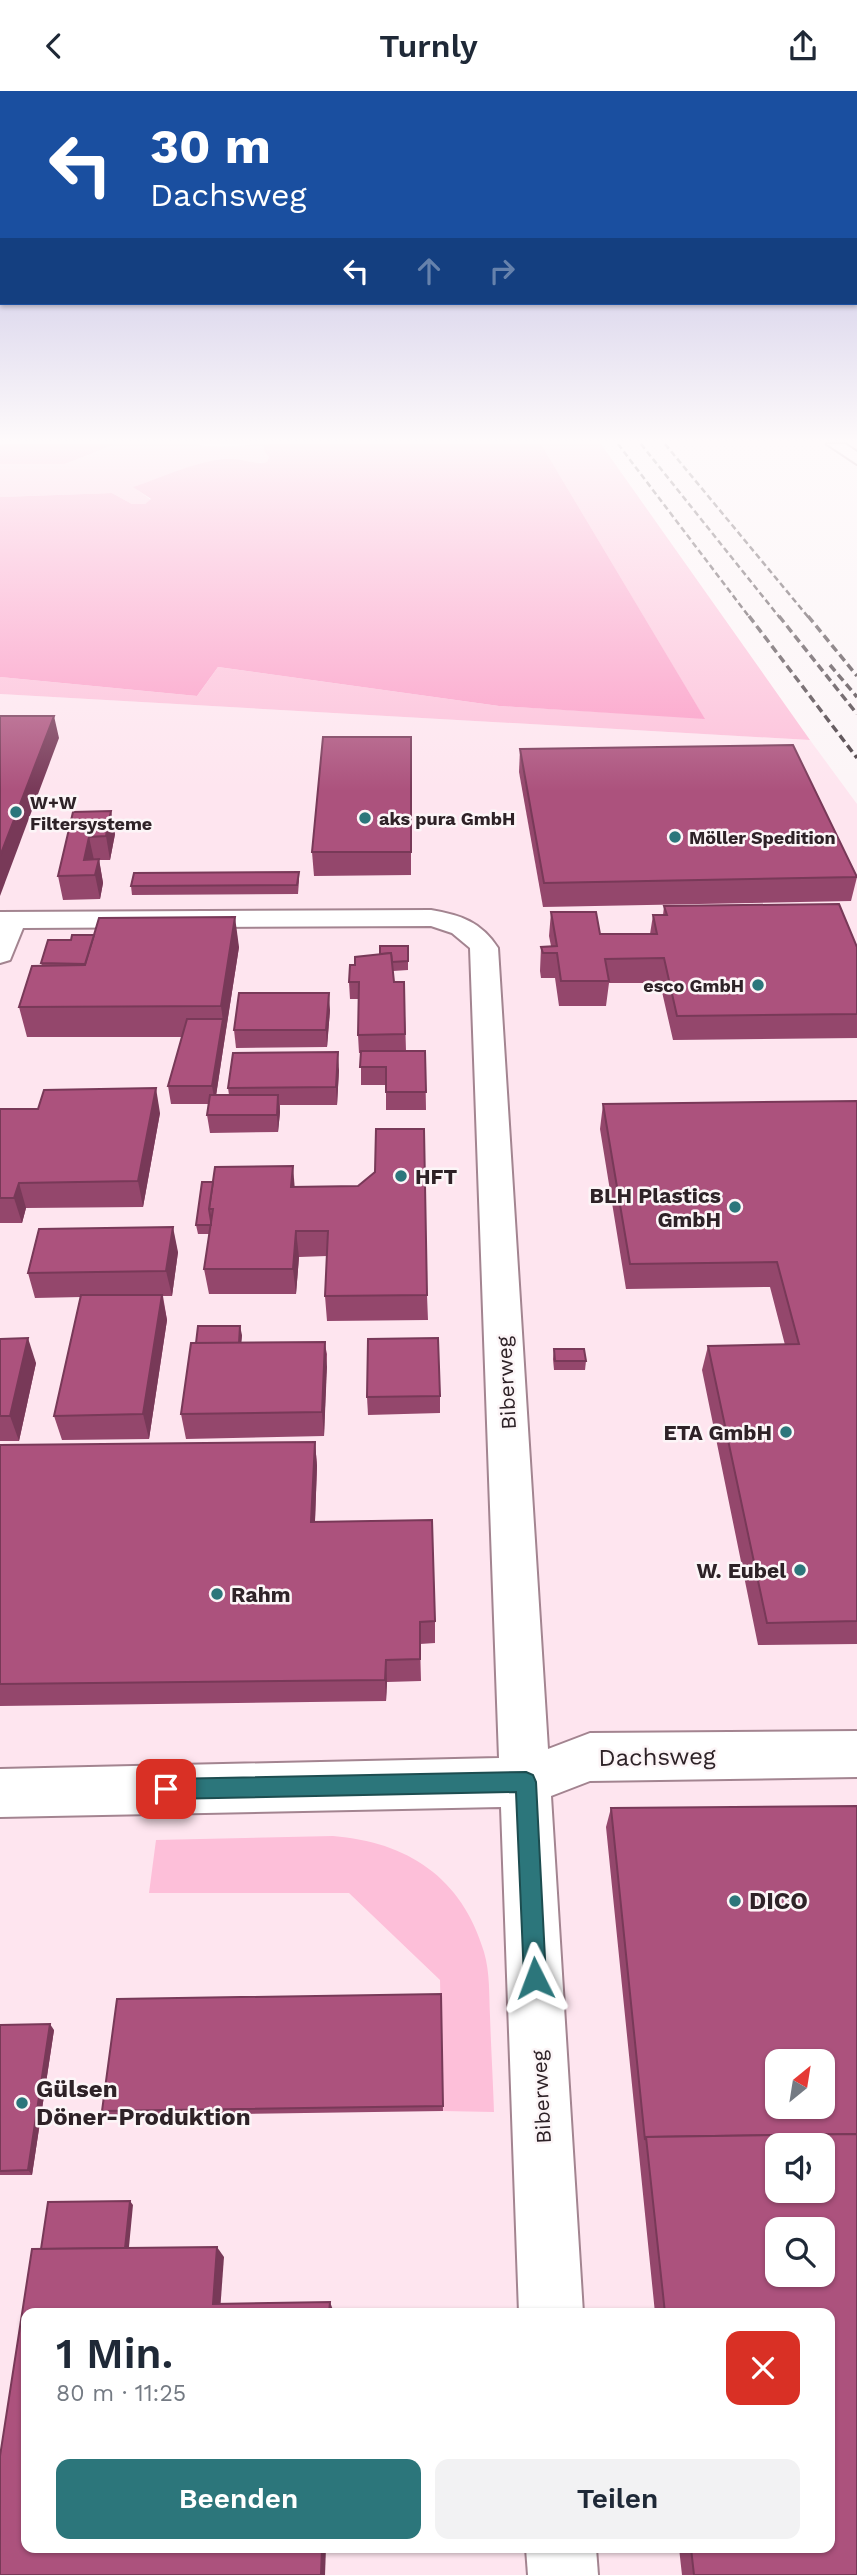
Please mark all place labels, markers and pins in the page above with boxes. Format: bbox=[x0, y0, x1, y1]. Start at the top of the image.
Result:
place label: W+W Filtersysteme bbox=[30, 792, 152, 834]
marker: W+W Filtersysteme bbox=[8, 804, 24, 820]
place label: aks pura GmbH bbox=[379, 808, 515, 829]
marker: aks pura GmbH bbox=[357, 810, 373, 826]
place label: Möller Spedition bbox=[689, 827, 836, 848]
marker: Möller Spedition bbox=[667, 829, 683, 845]
place label: esco GmbH bbox=[643, 975, 744, 996]
marker: esco GmbH bbox=[750, 977, 766, 993]
place label: HFT bbox=[415, 1164, 457, 1189]
marker: HFT bbox=[393, 1168, 409, 1184]
place label: BLH Plastics GmbH bbox=[590, 1183, 721, 1232]
marker: BLH Plastics GmbH bbox=[727, 1199, 743, 1215]
place label: ETA GmbH bbox=[663, 1420, 772, 1445]
marker: ETA GmbH bbox=[778, 1424, 794, 1440]
place label: W. Eubel bbox=[696, 1558, 786, 1583]
marker: W. Eubel bbox=[792, 1562, 808, 1578]
place label: Rahm bbox=[231, 1582, 290, 1607]
marker: Rahm bbox=[209, 1586, 225, 1602]
pin bbox=[136, 1759, 196, 1819]
place label: DICO bbox=[749, 1887, 808, 1915]
marker: DICO bbox=[727, 1893, 743, 1909]
place label: Gülsen Döner-Produktion bbox=[36, 2075, 251, 2131]
marker: Gülsen Döner-Produktion bbox=[14, 2095, 30, 2111]

